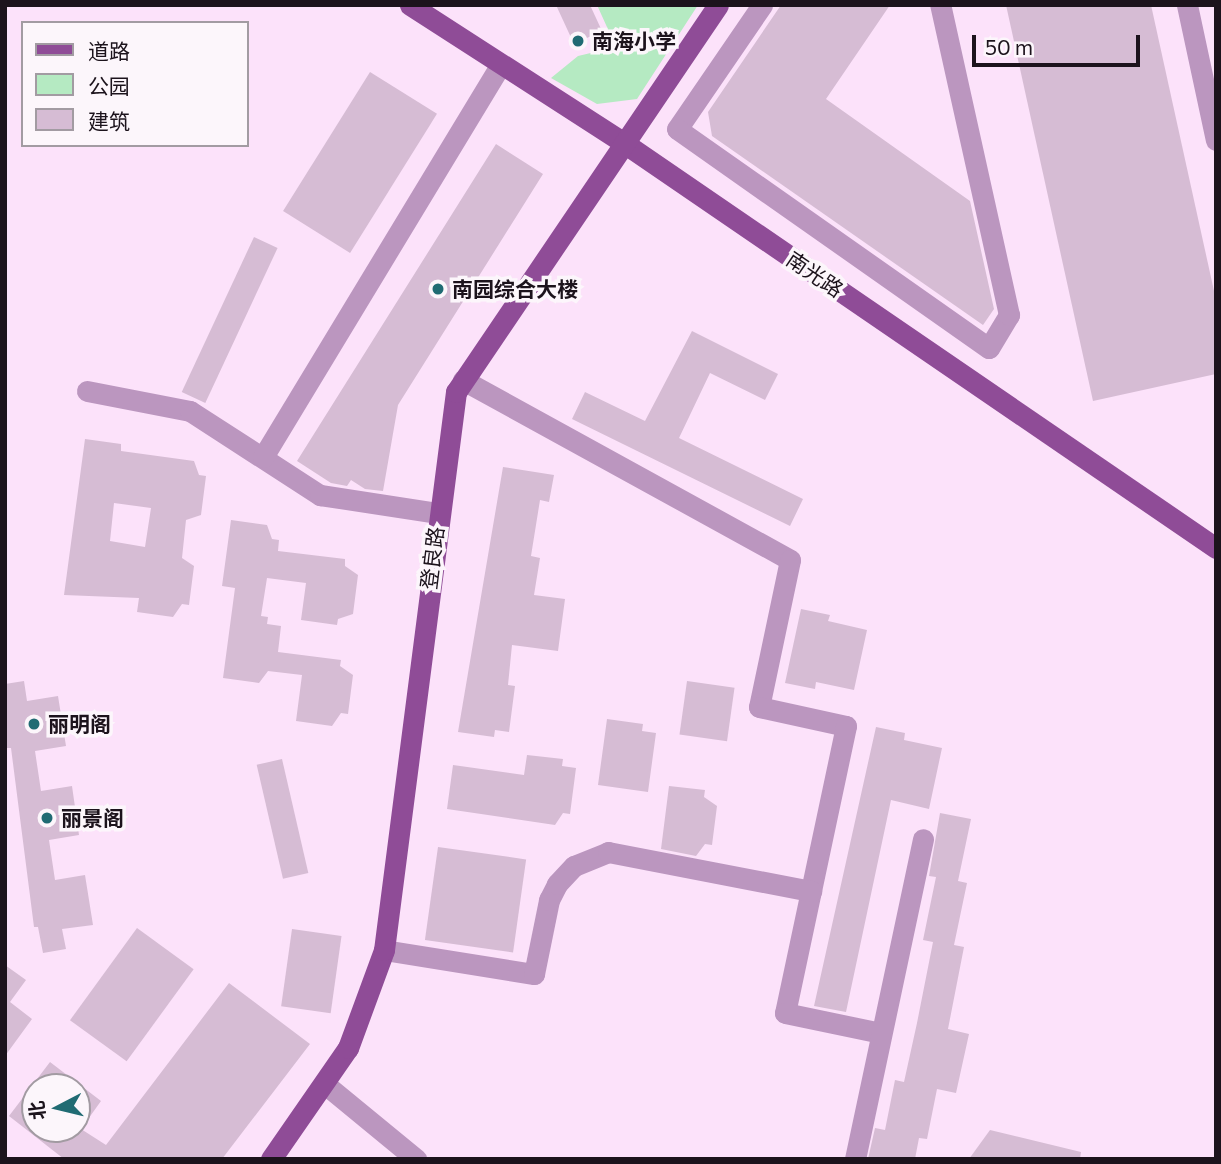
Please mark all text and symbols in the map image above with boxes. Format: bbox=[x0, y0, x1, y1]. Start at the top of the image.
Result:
legend bbox=[21, 21, 248, 147]
scale bar bbox=[976, 21, 1144, 65]
place label: 南海小学 bbox=[592, 28, 676, 54]
marker: 南海小学 bbox=[570, 33, 586, 49]
text: 50 m bbox=[985, 34, 1033, 59]
text: 道路 bbox=[88, 38, 130, 63]
text: 公园 bbox=[88, 73, 130, 98]
text: 建筑 bbox=[88, 108, 130, 133]
street label: 南光路 bbox=[782, 246, 848, 302]
place label: 南园综合大楼 bbox=[452, 276, 578, 302]
marker: 南园综合大楼 bbox=[430, 281, 446, 297]
street label: 登良路 bbox=[416, 525, 448, 591]
place label: 丽明阁 bbox=[48, 711, 111, 737]
marker: 丽明阁 bbox=[26, 716, 42, 732]
place label: 丽景阁 bbox=[61, 805, 124, 831]
marker: 丽景阁 bbox=[39, 810, 55, 826]
north arrow bbox=[21, 1073, 91, 1143]
text: 北 bbox=[24, 1100, 49, 1121]

